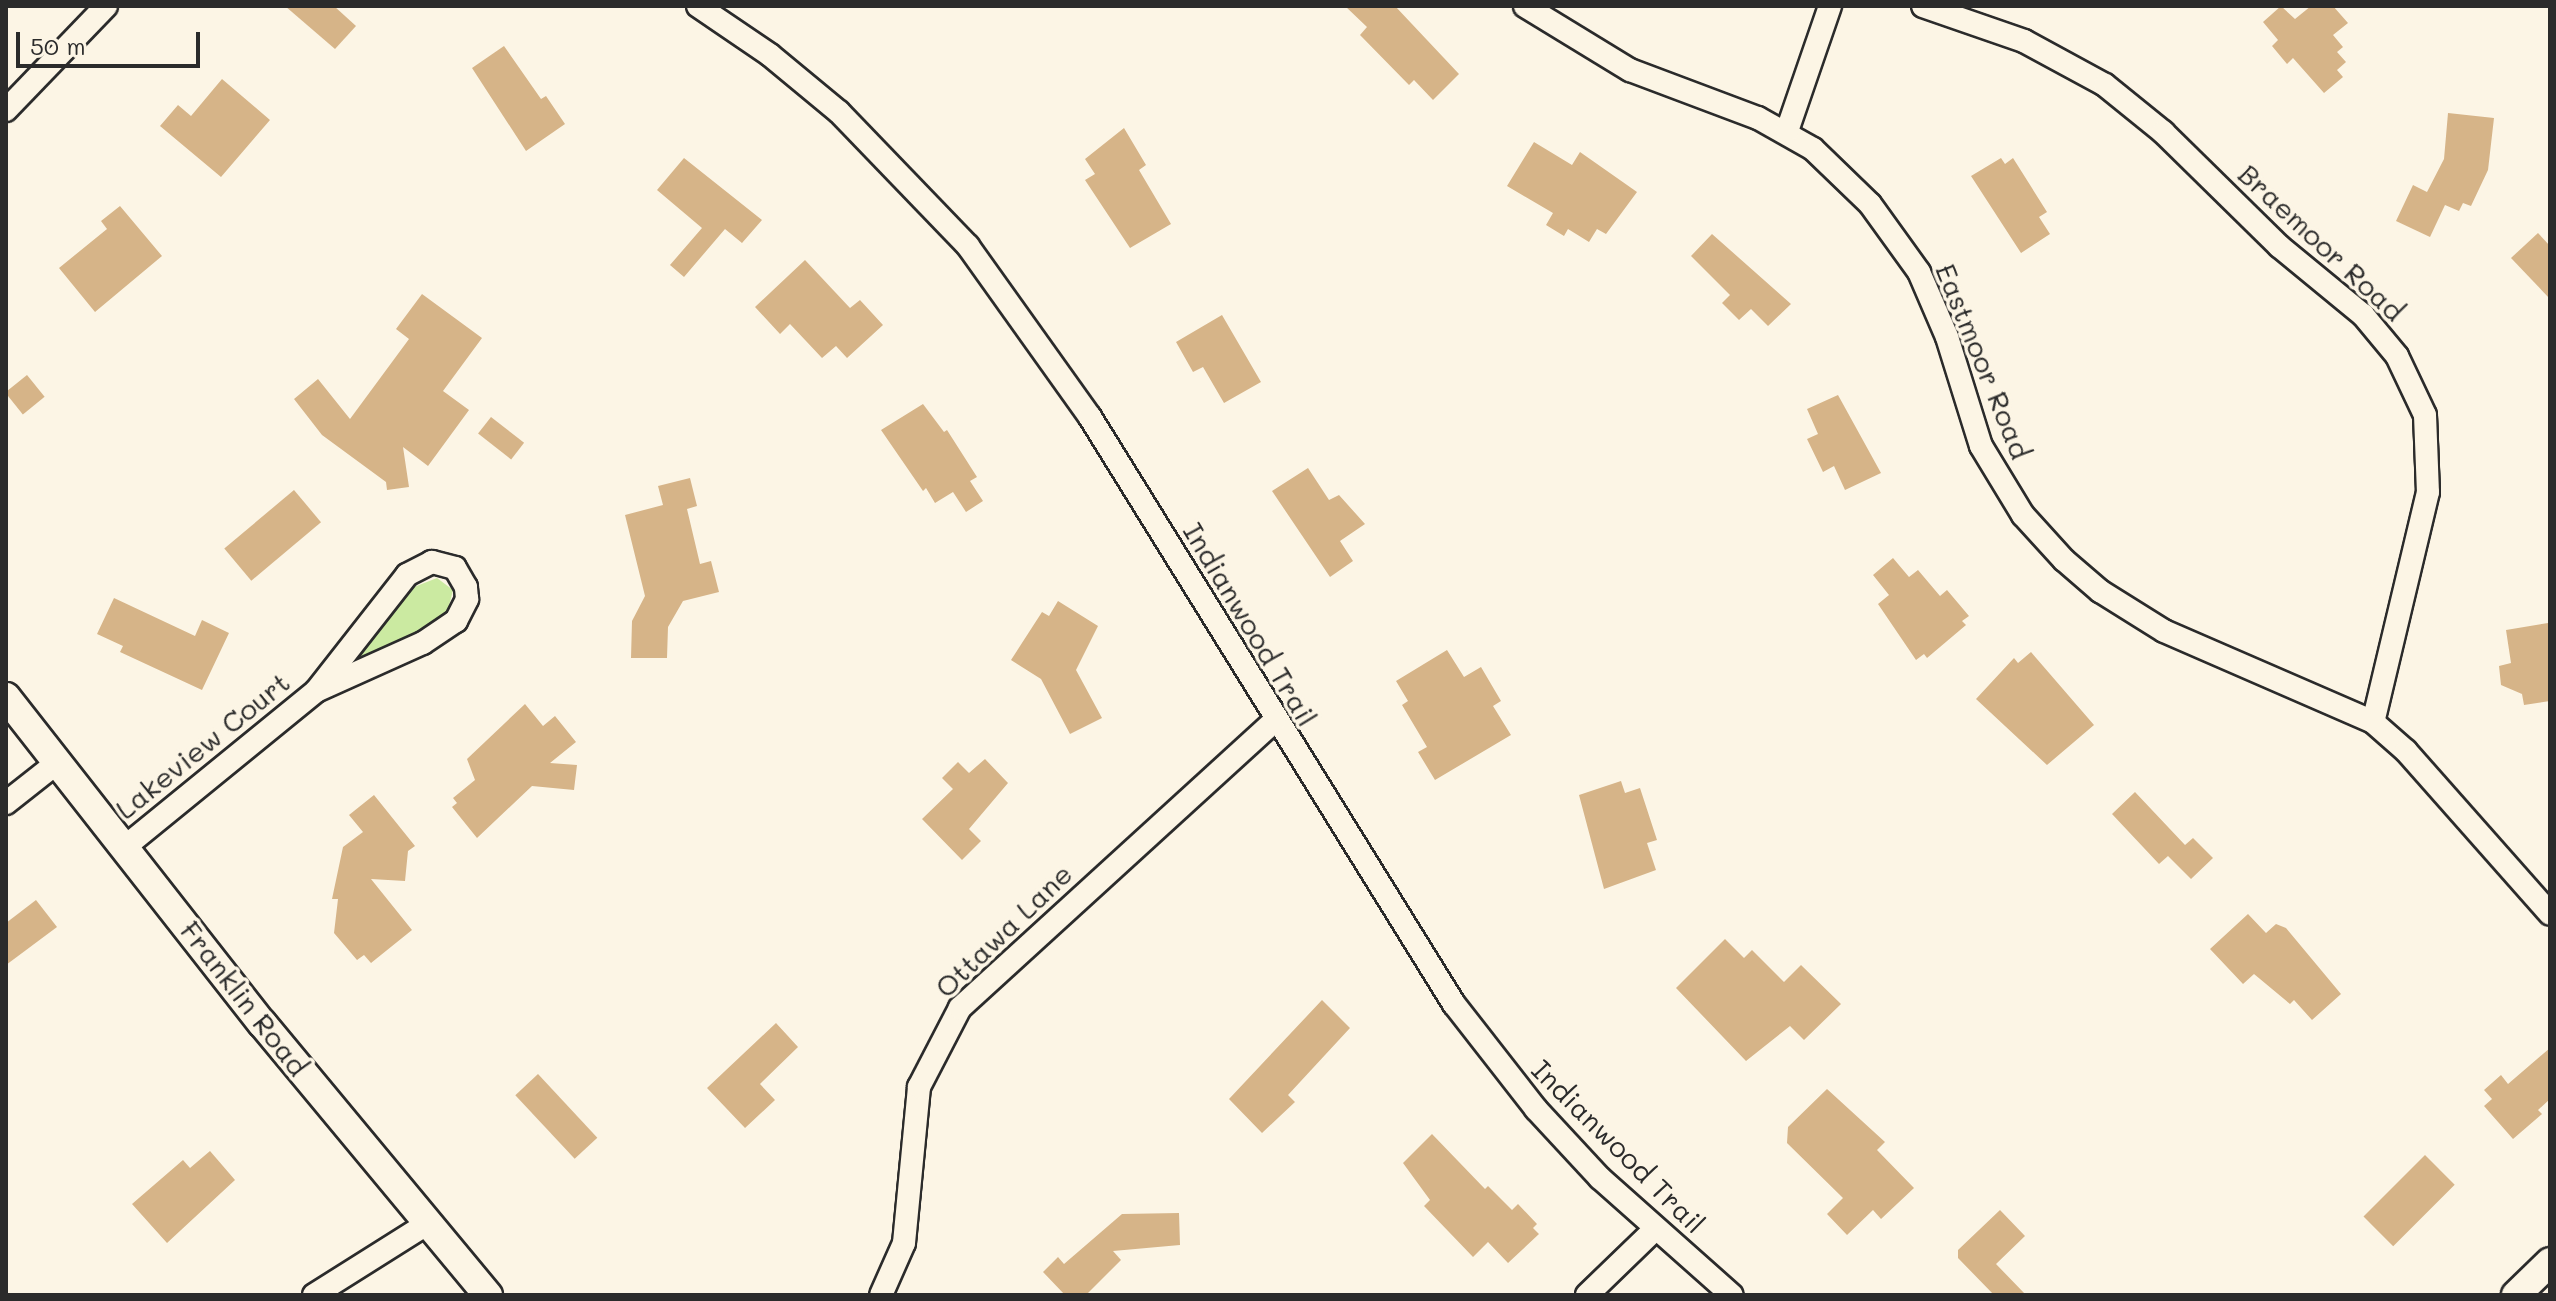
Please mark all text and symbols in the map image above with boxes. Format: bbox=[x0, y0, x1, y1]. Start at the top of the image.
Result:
scale bar bbox=[20, 16, 204, 66]
text: 50 m bbox=[30, 30, 86, 61]
street label: Braemoor Road bbox=[2232, 157, 2412, 327]
street label: Eastmoor Road bbox=[1930, 258, 2038, 464]
street label: Indianwood Trail bbox=[1177, 516, 1325, 732]
street label: Lakeview Court bbox=[108, 665, 296, 825]
street label: Ottawa Lane bbox=[928, 856, 1078, 1004]
street label: Franklin Road bbox=[174, 914, 316, 1082]
street label: Indianwood Trail bbox=[1525, 1052, 1713, 1240]

